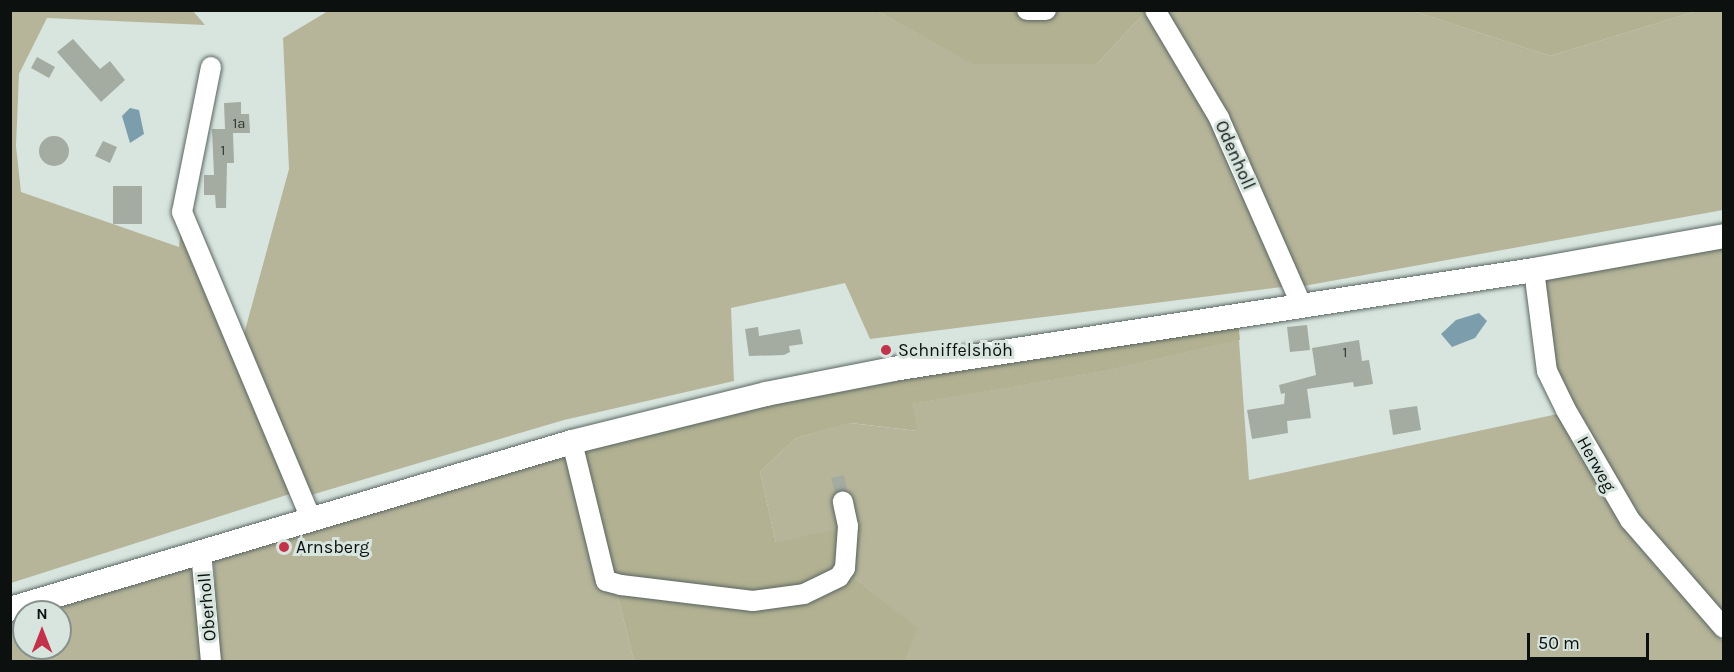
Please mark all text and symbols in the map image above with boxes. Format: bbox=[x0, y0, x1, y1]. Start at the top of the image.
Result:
house number: 1a bbox=[232, 115, 246, 133]
street label: Odenholl bbox=[1210, 117, 1260, 193]
house number: 1 bbox=[221, 142, 225, 160]
place label: Schniffelshöh bbox=[898, 339, 1013, 361]
marker: Schniffelshöh bbox=[879, 343, 893, 357]
house number: 1 bbox=[1343, 344, 1347, 362]
street label: Herweg bbox=[1572, 432, 1620, 496]
place label: Arnsberg bbox=[296, 536, 369, 558]
marker: Arnsberg bbox=[277, 540, 291, 554]
street label: Oberholl bbox=[193, 572, 221, 642]
north arrow bbox=[12, 600, 72, 660]
text: N bbox=[36, 604, 48, 623]
scale bar bbox=[1530, 621, 1652, 659]
text: 50 m bbox=[1538, 632, 1580, 654]

